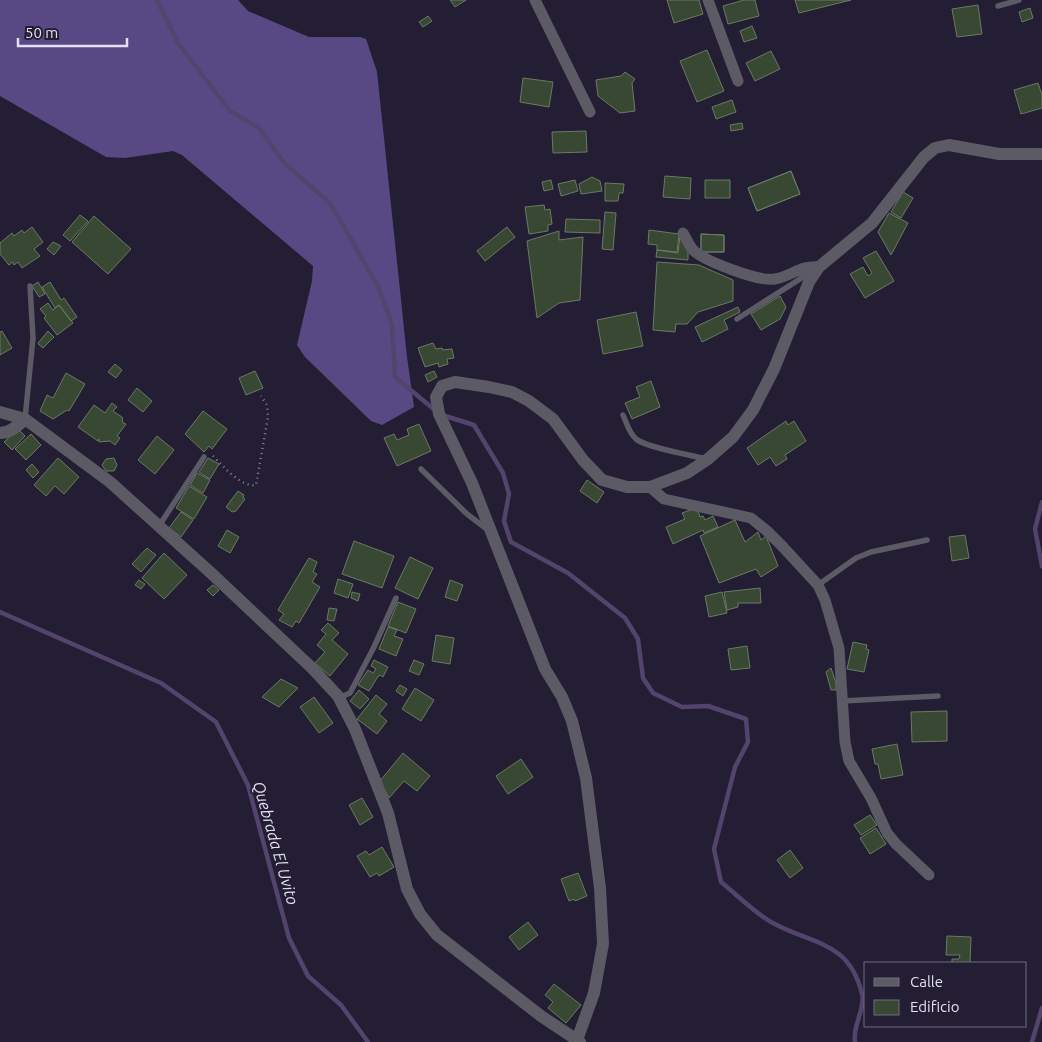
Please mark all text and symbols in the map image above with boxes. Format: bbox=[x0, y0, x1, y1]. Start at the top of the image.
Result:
scale bar bbox=[18, 15, 126, 47]
text: 50 m bbox=[25, 24, 58, 41]
water label: Quebrada El Uvito bbox=[249, 779, 302, 907]
legend bbox=[864, 962, 1027, 1027]
text: Calle bbox=[910, 973, 943, 990]
text: Edificio bbox=[910, 998, 959, 1015]

